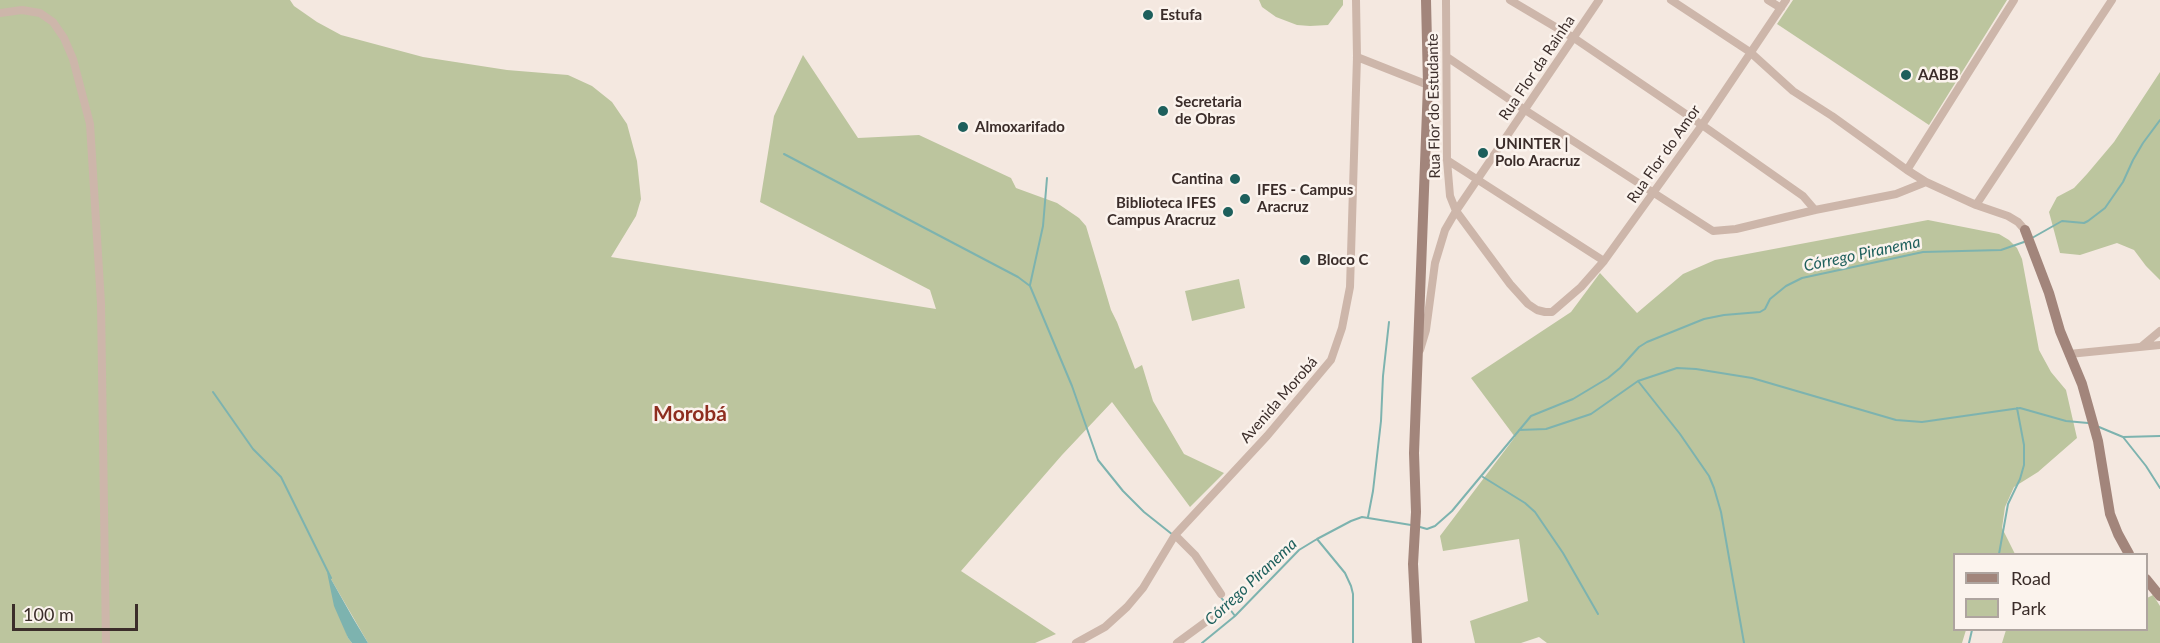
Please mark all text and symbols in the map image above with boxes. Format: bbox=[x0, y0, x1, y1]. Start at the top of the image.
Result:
place label: Estufa bbox=[1160, 6, 1202, 24]
marker: Estufa bbox=[1141, 8, 1155, 22]
street label: Rua Flor da Rainha bbox=[1495, 12, 1579, 124]
street label: Rua Flor do Estudante bbox=[1424, 33, 1444, 179]
place label: AABB bbox=[1918, 66, 1959, 84]
marker: AABB bbox=[1899, 68, 1913, 82]
place label: Secretaria de Obras bbox=[1175, 93, 1242, 128]
street label: Rua Flor do Amor bbox=[1623, 101, 1705, 207]
marker: Secretaria de Obras bbox=[1156, 104, 1170, 118]
place label: Almoxarifado bbox=[975, 118, 1065, 136]
marker: Almoxarifado bbox=[956, 120, 970, 134]
place label: UNINTER | Polo Aracruz bbox=[1495, 135, 1580, 170]
marker: UNINTER | Polo Aracruz bbox=[1476, 146, 1490, 160]
place label: Cantina bbox=[1171, 170, 1223, 188]
marker: Cantina bbox=[1228, 172, 1242, 186]
place label: IFES - Campus Aracruz bbox=[1257, 181, 1353, 216]
marker: IFES - Campus Aracruz bbox=[1238, 192, 1252, 206]
place label: Biblioteca IFES Campus Aracruz bbox=[1107, 194, 1216, 229]
marker: Biblioteca IFES Campus Aracruz bbox=[1221, 205, 1235, 219]
water label: Córrego Piranema bbox=[1802, 232, 1922, 276]
place label: Bloco C bbox=[1317, 251, 1368, 269]
marker: Bloco C bbox=[1298, 253, 1312, 267]
street label: Avenida Morobá bbox=[1237, 353, 1321, 447]
district label: Morobá bbox=[653, 401, 727, 427]
water label: Córrego Piranema bbox=[1201, 535, 1301, 629]
legend bbox=[1953, 553, 2148, 631]
text: Road bbox=[2011, 567, 2051, 589]
scale bar bbox=[15, 592, 141, 630]
text: Park bbox=[2011, 597, 2046, 619]
text: 100 m bbox=[23, 603, 74, 625]

